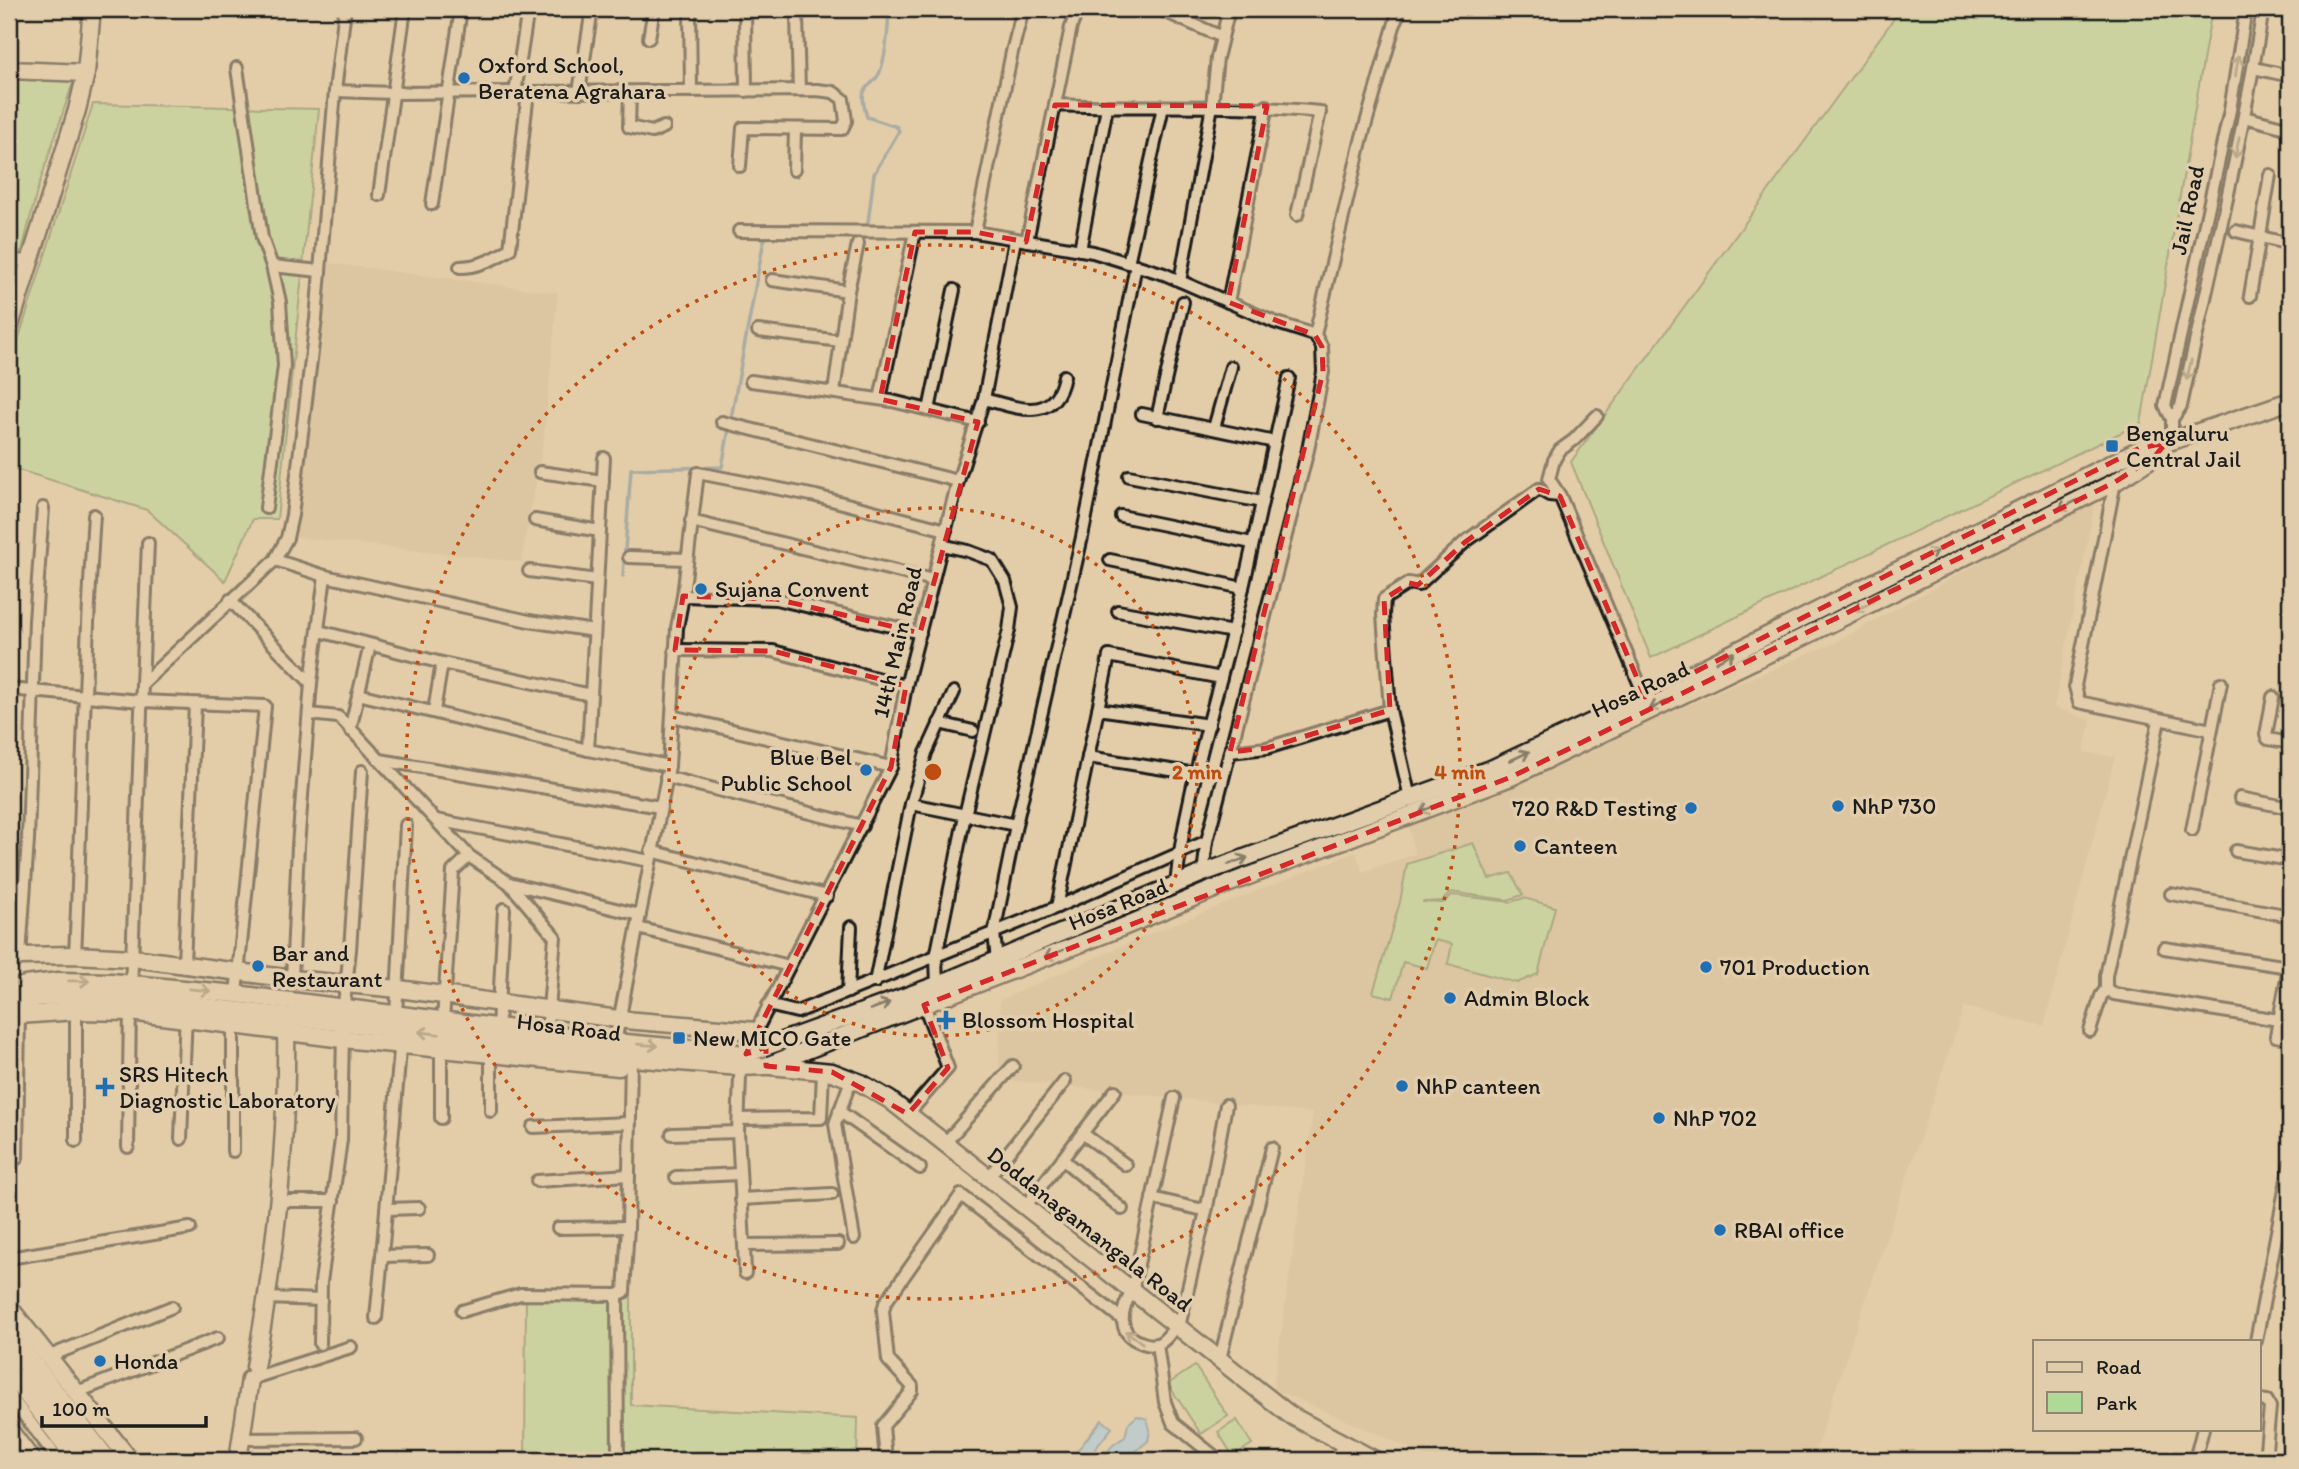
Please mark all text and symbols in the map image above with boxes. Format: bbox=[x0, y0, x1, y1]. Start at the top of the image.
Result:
place label: Oxford School, Beratena Agrahara bbox=[478, 51, 666, 105]
one-way arrow bbox=[2231, 55, 2244, 78]
marker: Oxford School, Beratena Agrahara bbox=[456, 70, 472, 86]
one-way arrow bbox=[2230, 136, 2244, 159]
street label: Jail Road bbox=[2164, 163, 2210, 257]
one-way arrow bbox=[2181, 358, 2195, 381]
place label: Bengaluru Central Jail bbox=[2126, 419, 2242, 473]
marker: Bengaluru Central Jail bbox=[2104, 438, 2120, 454]
one-way arrow bbox=[2058, 499, 2079, 513]
one-way arrow bbox=[1917, 547, 1938, 561]
street label: 14th Main Road bbox=[866, 563, 928, 721]
place label: Sujana Convent bbox=[715, 575, 869, 603]
marker: Sujana Convent bbox=[693, 581, 709, 597]
one-way arrow bbox=[1854, 600, 1875, 614]
one-way arrow bbox=[1714, 649, 1735, 663]
street label: Hosa Road bbox=[1587, 654, 1693, 724]
one-way arrow bbox=[1649, 699, 1671, 712]
place label: Blue Bel Public School bbox=[720, 743, 852, 797]
one-way arrow bbox=[1509, 748, 1530, 762]
text: 2 min bbox=[1172, 759, 1223, 784]
text: 4 min bbox=[1434, 759, 1487, 784]
centre of rings bbox=[921, 760, 945, 784]
marker: Blue Bel Public School bbox=[858, 762, 874, 778]
place label: NhP 730 bbox=[1852, 792, 1936, 820]
place label: 720 R&D Testing bbox=[1512, 794, 1677, 822]
marker: NhP 730 bbox=[1830, 798, 1846, 814]
marker: 720 R&D Testing bbox=[1683, 800, 1699, 816]
one-way arrow bbox=[1419, 803, 1441, 816]
place label: Canteen bbox=[1534, 832, 1617, 860]
marker: Canteen bbox=[1512, 838, 1528, 854]
one-way arrow bbox=[1227, 853, 1249, 866]
street label: Hosa Road bbox=[1064, 871, 1172, 937]
place label: Bar and Restaurant bbox=[272, 939, 383, 993]
one-way arrow bbox=[1044, 949, 1066, 962]
place label: 701 Production bbox=[1720, 953, 1870, 981]
marker: Bar and Restaurant bbox=[250, 958, 266, 974]
marker: 701 Production bbox=[1698, 959, 1714, 975]
one-way arrow bbox=[67, 974, 90, 987]
one-way arrow bbox=[188, 984, 211, 997]
place label: Admin Block bbox=[1464, 984, 1590, 1012]
marker: Admin Block bbox=[1442, 990, 1458, 1006]
one-way arrow bbox=[868, 998, 890, 1011]
place label: Blossom Hospital bbox=[962, 1006, 1135, 1034]
street label: Hosa Road bbox=[515, 1007, 623, 1047]
marker: Blossom Hospital bbox=[936, 1010, 956, 1030]
place label: New MICO Gate bbox=[693, 1024, 851, 1052]
one-way arrow bbox=[418, 1026, 441, 1039]
marker: New MICO Gate bbox=[671, 1030, 687, 1046]
one-way arrow bbox=[636, 1038, 658, 1051]
place label: SRS Hitech Diagnostic Laboratory bbox=[119, 1060, 336, 1114]
place label: NhP canteen bbox=[1416, 1072, 1541, 1100]
marker: NhP canteen bbox=[1394, 1078, 1410, 1094]
marker: SRS Hitech Diagnostic Laboratory bbox=[97, 1079, 113, 1095]
place label: NhP 702 bbox=[1673, 1104, 1757, 1132]
marker: NhP 702 bbox=[1651, 1110, 1667, 1126]
street label: Doddanagamangala Road bbox=[982, 1140, 1198, 1318]
place label: RBAI office bbox=[1734, 1216, 1844, 1244]
marker: RBAI office bbox=[1712, 1222, 1728, 1238]
one-way arrow bbox=[1124, 1330, 1143, 1345]
legend bbox=[2033, 1340, 2260, 1430]
place label: Honda bbox=[114, 1347, 178, 1375]
marker: Honda bbox=[92, 1353, 108, 1369]
text: Road bbox=[2096, 1354, 2142, 1379]
scale bar bbox=[42, 1385, 206, 1429]
text: Park bbox=[2096, 1390, 2138, 1415]
text: 100 m bbox=[52, 1396, 110, 1421]

